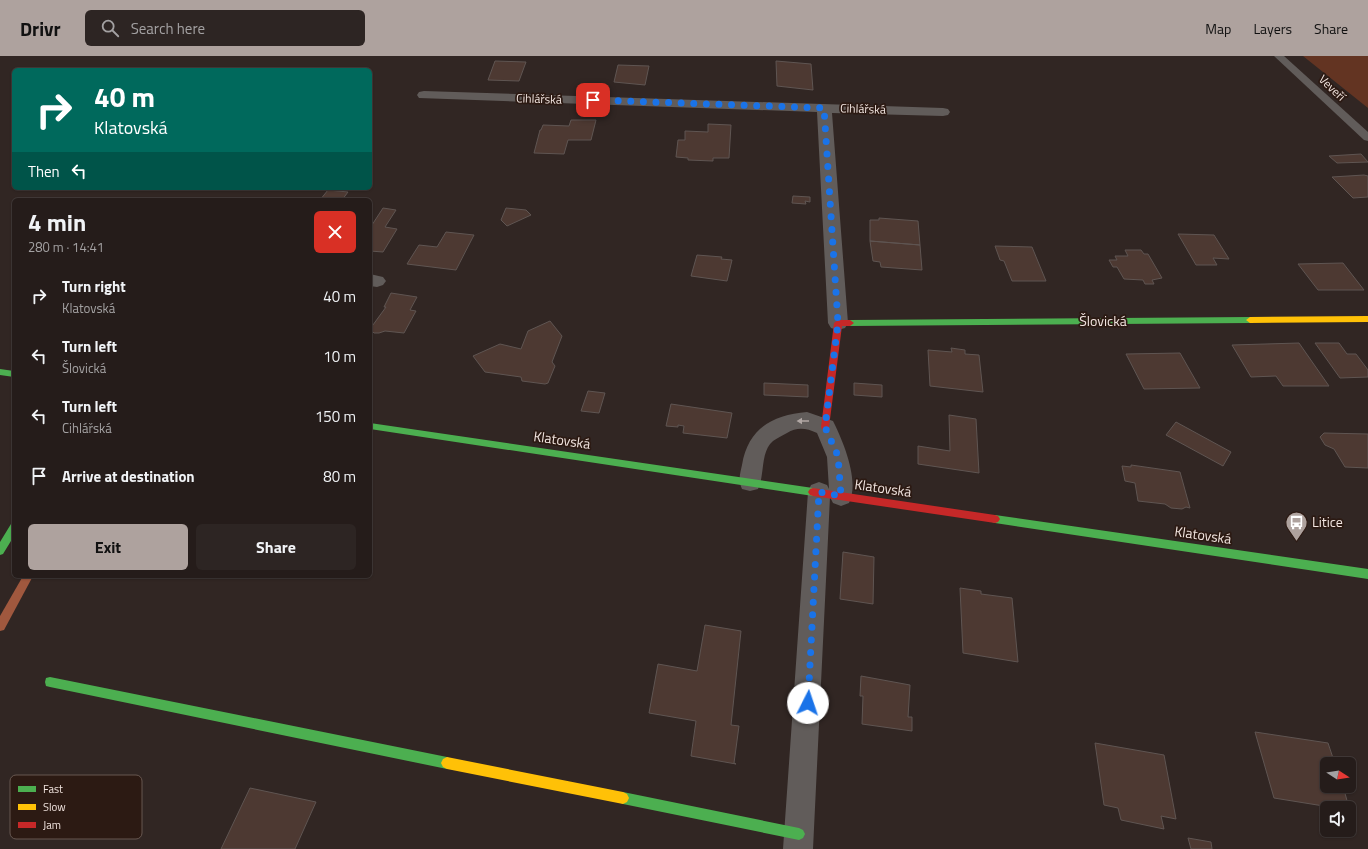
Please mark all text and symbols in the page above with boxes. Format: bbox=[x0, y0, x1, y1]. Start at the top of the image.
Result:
search box bbox=[85, 10, 365, 46]
text: Drivr bbox=[20, 14, 61, 43]
icon: search bbox=[99, 17, 121, 39]
text: Search here bbox=[131, 17, 205, 40]
text: Map bbox=[1205, 18, 1231, 39]
text: Layers bbox=[1253, 18, 1292, 39]
text: Share bbox=[1314, 18, 1348, 39]
street label: Veveří bbox=[1314, 70, 1351, 106]
text: 40 m bbox=[94, 75, 155, 118]
pin bbox=[576, 83, 610, 117]
icon: right bbox=[28, 84, 80, 136]
street label: Cihlářská bbox=[516, 88, 562, 109]
icon: arrive bbox=[582, 89, 604, 111]
street label: Cihlářská bbox=[840, 98, 886, 119]
text: Klatovská bbox=[94, 114, 168, 141]
text: Then bbox=[28, 160, 60, 183]
icon: left bbox=[68, 160, 90, 182]
text: 4 min bbox=[28, 204, 86, 240]
button: close bbox=[314, 211, 356, 253]
text: 280 m · 14:41 bbox=[28, 237, 104, 257]
text: Turn right bbox=[62, 275, 126, 298]
icon: right bbox=[28, 285, 50, 307]
text: 40 m bbox=[323, 285, 356, 308]
text: Klatovská bbox=[62, 298, 115, 318]
street label: Šlovická bbox=[1079, 310, 1127, 331]
text: Turn left bbox=[62, 335, 117, 358]
icon: left bbox=[28, 345, 50, 367]
text: 10 m bbox=[323, 345, 356, 368]
text: Šlovická bbox=[62, 358, 106, 378]
text: Turn left bbox=[62, 395, 117, 418]
icon: left bbox=[28, 405, 50, 427]
text: 150 m bbox=[315, 405, 356, 428]
text: Cihlářská bbox=[62, 418, 112, 438]
one-way arrow bbox=[796, 418, 809, 424]
street label: Klatovská bbox=[532, 425, 592, 454]
icon: arrive bbox=[28, 465, 50, 487]
text: Arrive at destination bbox=[62, 465, 195, 488]
text: 80 m bbox=[323, 465, 356, 488]
street label: Klatovská bbox=[853, 473, 913, 502]
bus stop icon: Litice bbox=[1283, 509, 1309, 542]
place label: Litice bbox=[1312, 511, 1343, 532]
street label: Klatovská bbox=[1173, 520, 1233, 549]
button: Exit bbox=[28, 524, 188, 570]
button: Share bbox=[196, 524, 356, 570]
position arrow bbox=[787, 682, 829, 724]
north arrow bbox=[1320, 757, 1356, 793]
map controls bbox=[1320, 757, 1356, 837]
legend bbox=[10, 775, 142, 839]
text: Fast bbox=[43, 781, 63, 797]
text: Slow bbox=[43, 799, 66, 815]
button: sound bbox=[1320, 801, 1356, 837]
text: Jam bbox=[43, 817, 61, 833]

